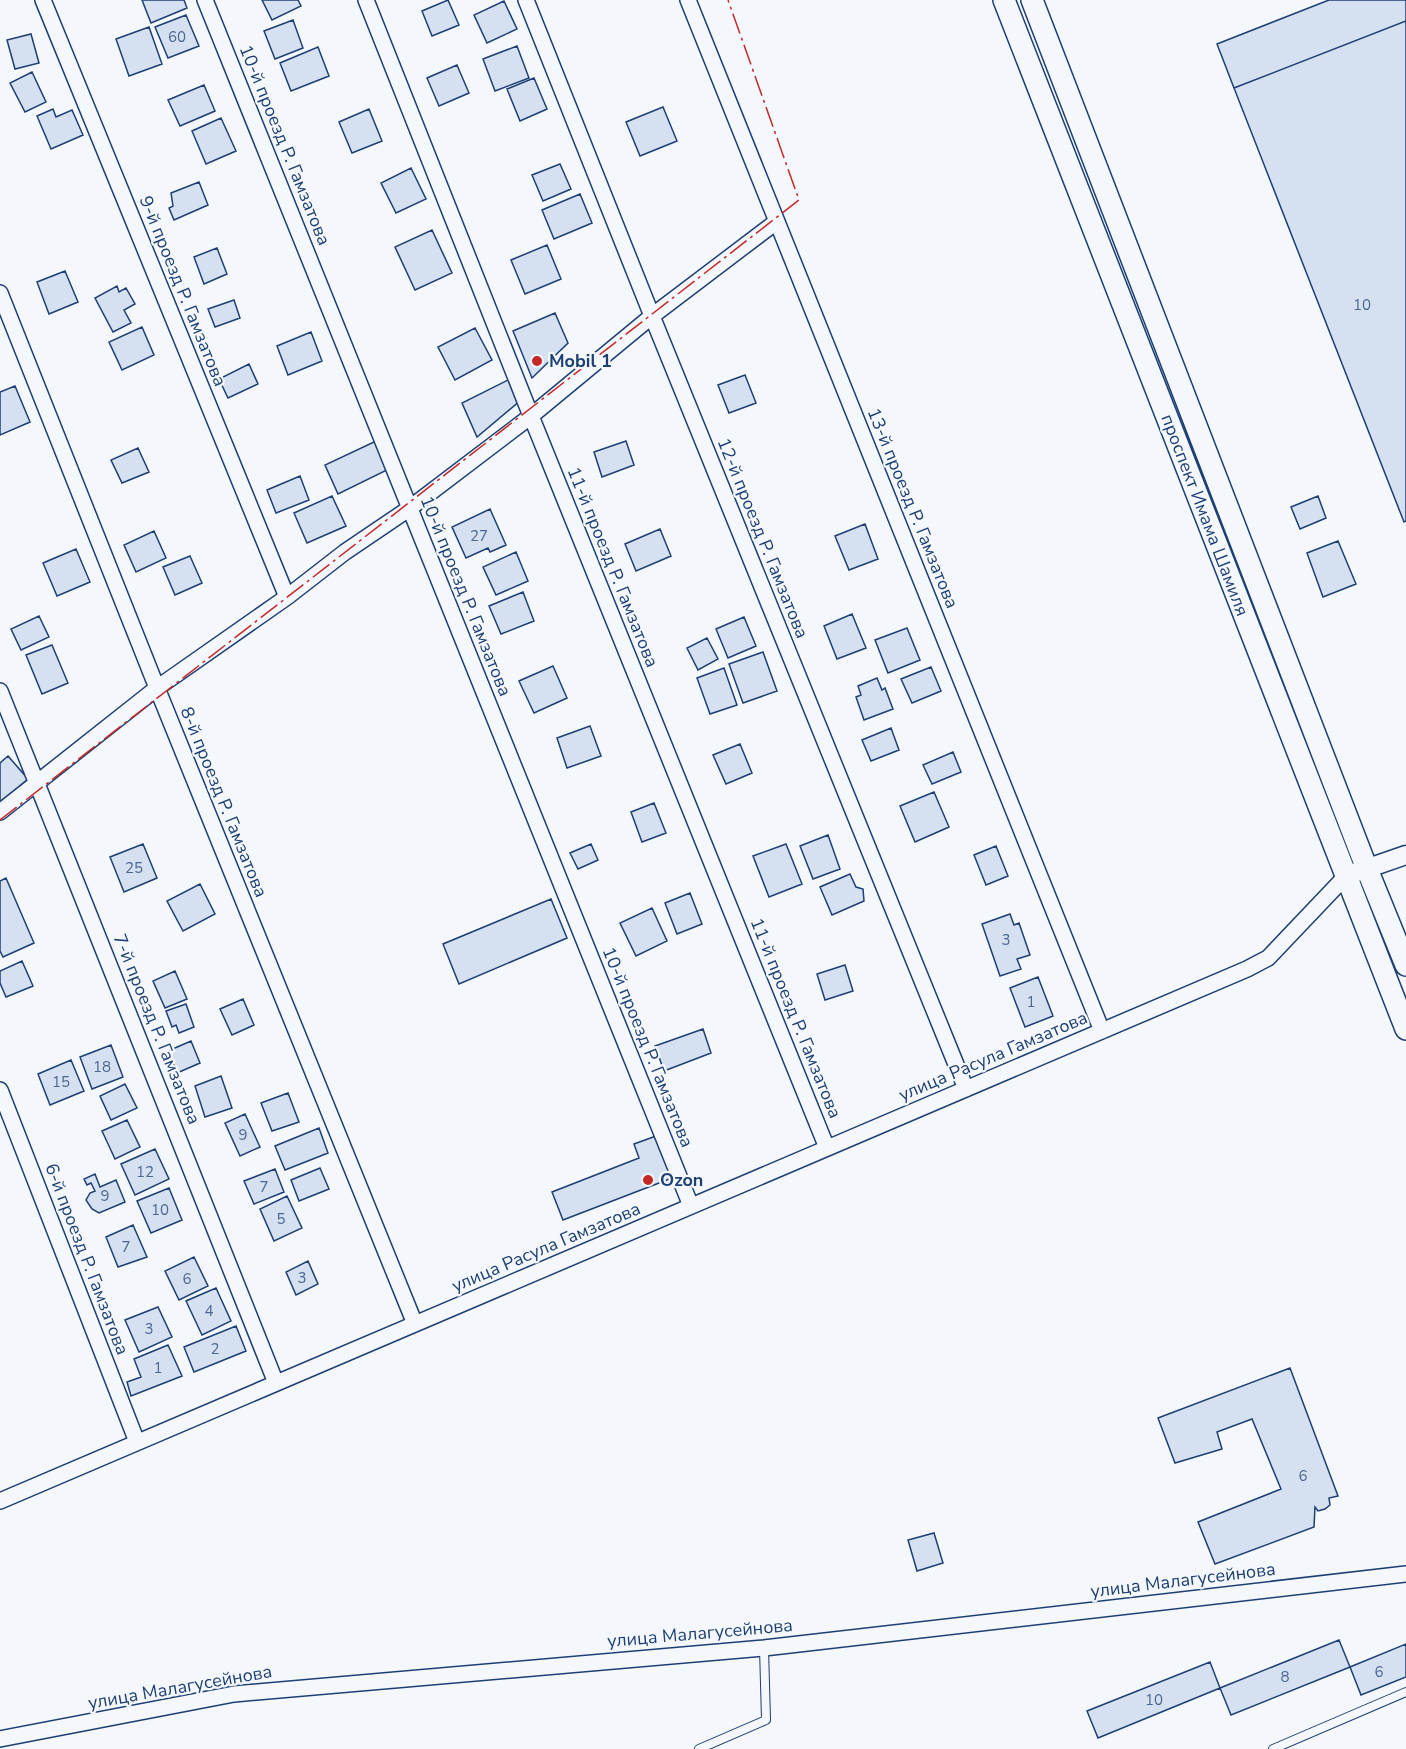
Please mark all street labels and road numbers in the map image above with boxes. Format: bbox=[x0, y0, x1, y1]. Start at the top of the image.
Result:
street label: 10-й проезд Р. Гамзатова bbox=[234, 41, 336, 249]
street label: 9-й проезд Р. Гамзатова bbox=[134, 192, 232, 390]
street label: 13-й проезд Р. Гамзатова bbox=[862, 404, 964, 612]
street label: проспект Имама Шамиля bbox=[1155, 411, 1255, 619]
street label: 12-й проезд Р. Гамзатова bbox=[712, 434, 814, 642]
street label: 11-й проезд Р. Гамзатова bbox=[562, 463, 664, 671]
street label: 10-й проезд Р. Гамзатова bbox=[415, 492, 517, 700]
street label: 8-й проезд Р. Гамзатова bbox=[175, 703, 273, 901]
street label: 11-й проезд Р. Гамзатова bbox=[745, 914, 847, 1122]
street label: 7-й проезд Р. Гамзатова bbox=[108, 930, 206, 1128]
street label: 10-й проезд Р. Гамзатова bbox=[597, 943, 699, 1151]
street label: улица Расула Гамзатова bbox=[895, 1005, 1091, 1107]
street label: 6-й проезд Р. Гамзатова bbox=[39, 1160, 135, 1358]
street label: улица Расула Гамзатова bbox=[448, 1196, 644, 1298]
street label: улица Малагусейнова bbox=[1089, 1557, 1277, 1603]
street label: улица Малагусейнова bbox=[606, 1613, 794, 1653]
street label: улица Малагусейнова bbox=[86, 1659, 274, 1715]

